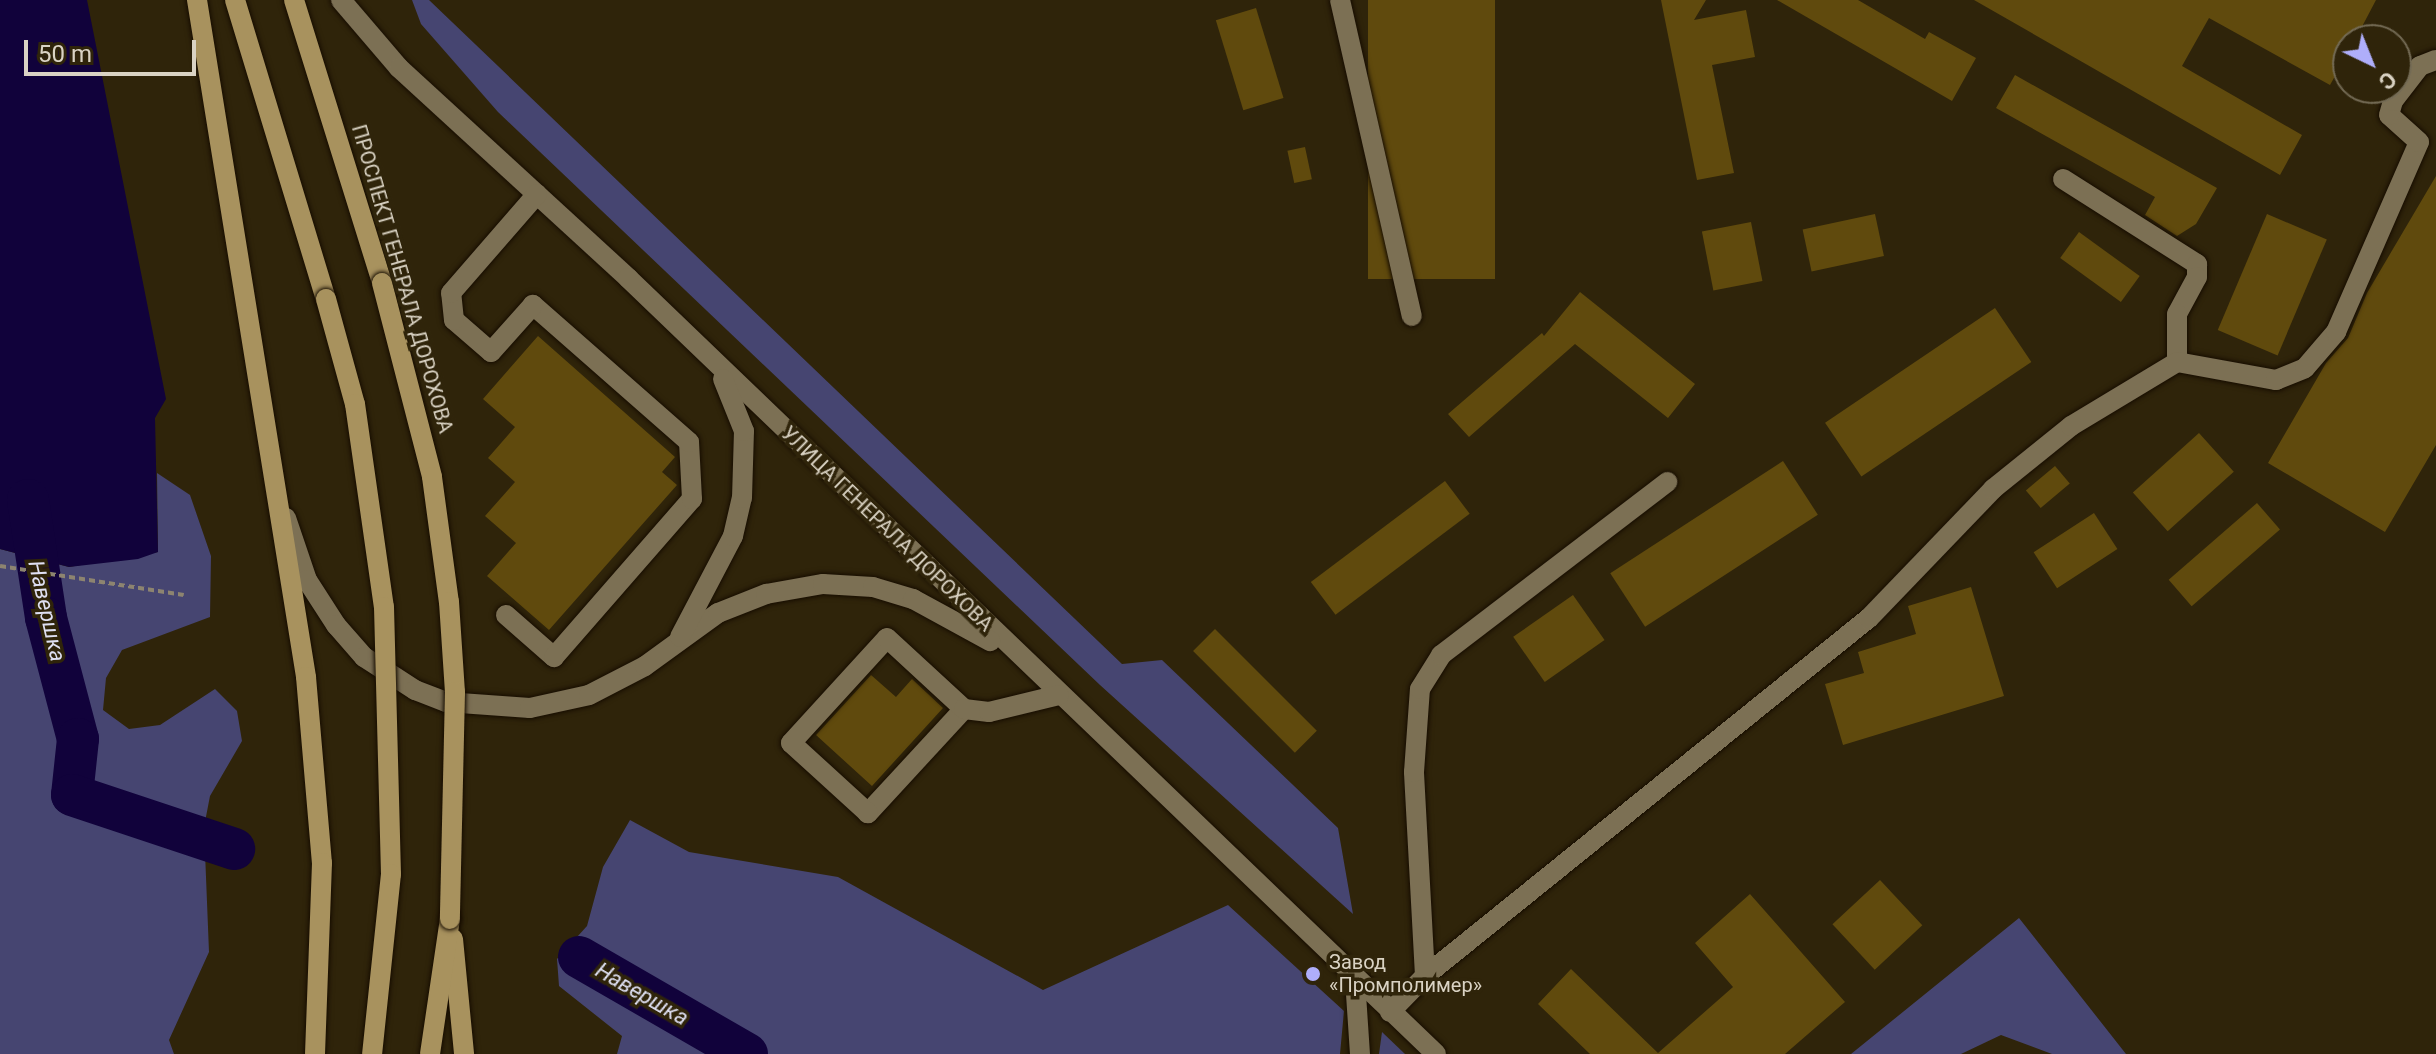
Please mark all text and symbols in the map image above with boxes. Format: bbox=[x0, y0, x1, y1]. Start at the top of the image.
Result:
scale bar bbox=[28, 24, 200, 74]
north arrow bbox=[2332, 24, 2412, 104]
text: 50 m bbox=[38, 40, 92, 68]
text: С bbox=[2374, 66, 2401, 95]
street label: ПРОСПЕКТ ГЕНЕРАЛА ДОРОХОВА bbox=[346, 122, 458, 436]
street label: УЛИЦА ГЕНЕРАЛА ДОРОХОВА bbox=[776, 422, 998, 636]
water label: Навершка bbox=[23, 558, 71, 664]
place label: Завод «Промполимер» bbox=[1329, 950, 1482, 997]
water label: Навершка bbox=[591, 957, 693, 1031]
marker: Завод «Промполимер» bbox=[1304, 965, 1322, 983]

